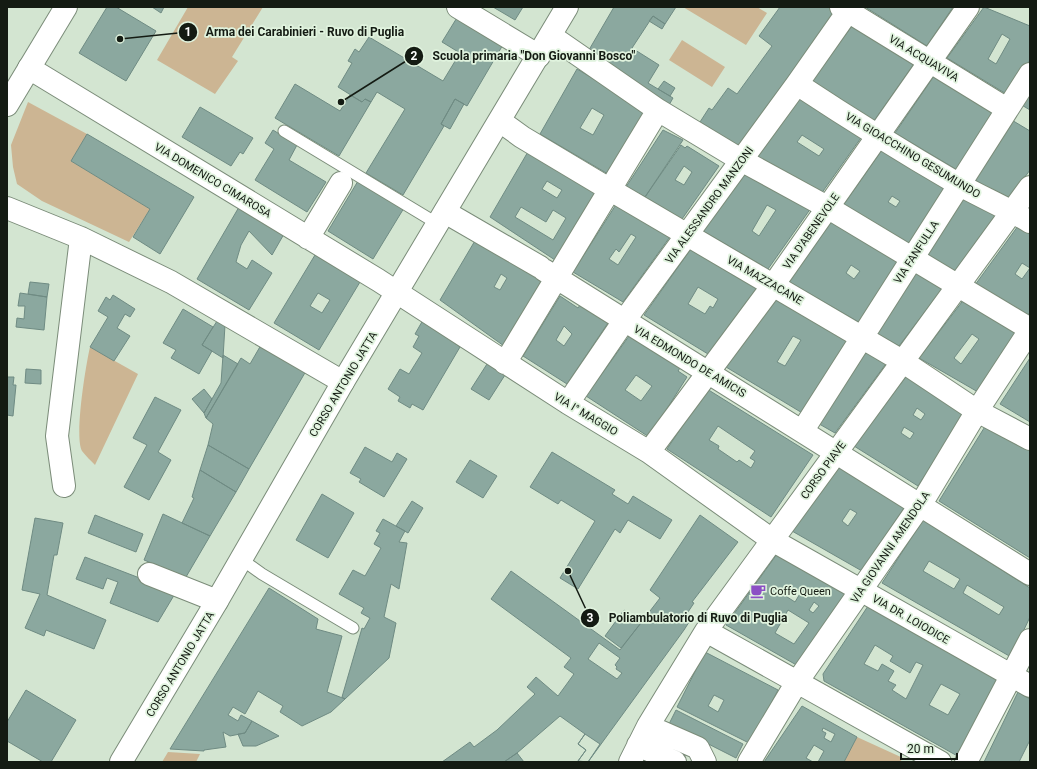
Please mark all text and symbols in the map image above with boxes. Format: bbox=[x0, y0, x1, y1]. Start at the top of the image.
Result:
callout: Arma dei Carabinieri - Ruvo di Puglia bbox=[178, 20, 413, 44]
text: 1 bbox=[185, 25, 191, 39]
text: Arma dei Carabinieri - Ruvo di Puglia bbox=[206, 25, 405, 39]
street label: VIA ACQUAVIVA bbox=[886, 32, 962, 85]
callout: Scuola primaria "Don Giovanni Bosco" bbox=[404, 44, 643, 68]
text: 2 bbox=[411, 49, 418, 63]
text: Scuola primaria "Don Giovanni Bosco" bbox=[433, 49, 636, 63]
street label: VIA GIOACCHINO GESUMUNDO bbox=[843, 110, 983, 201]
street label: VIA DOMENICO CIMAROSA bbox=[152, 140, 274, 221]
street label: VIA ALESSANDRO MANZONI bbox=[663, 144, 756, 266]
street label: VIA D'ABENEVOLE bbox=[780, 191, 842, 272]
street label: VIA FANFULLA bbox=[891, 218, 942, 286]
street label: VIA MAZZACANE bbox=[724, 253, 805, 307]
street label: VIA EDMONDO DE AMICIS bbox=[631, 323, 749, 400]
street label: CORSO ANTONIO JATTA bbox=[307, 328, 381, 439]
street label: VIA I° MAGGIO bbox=[551, 390, 620, 439]
street label: CORSO PIAVE bbox=[798, 439, 849, 502]
street label: VIA GIOVANNI AMENDOLA bbox=[848, 488, 933, 606]
cafe icon: Coffe Queen bbox=[749, 582, 767, 600]
place label: Coffe Queen bbox=[770, 585, 831, 598]
street label: VIA DR. LOIODICE bbox=[870, 592, 952, 647]
callout: Poliambulatorio di Ruvo di Puglia bbox=[580, 606, 795, 630]
street label: CORSO ANTONIO JATTA bbox=[144, 608, 218, 719]
text: 3 bbox=[587, 611, 594, 625]
text: Poliambulatorio di Ruvo di Puglia bbox=[609, 611, 788, 625]
scale bar bbox=[901, 735, 957, 761]
text: 20 m bbox=[907, 742, 934, 756]

